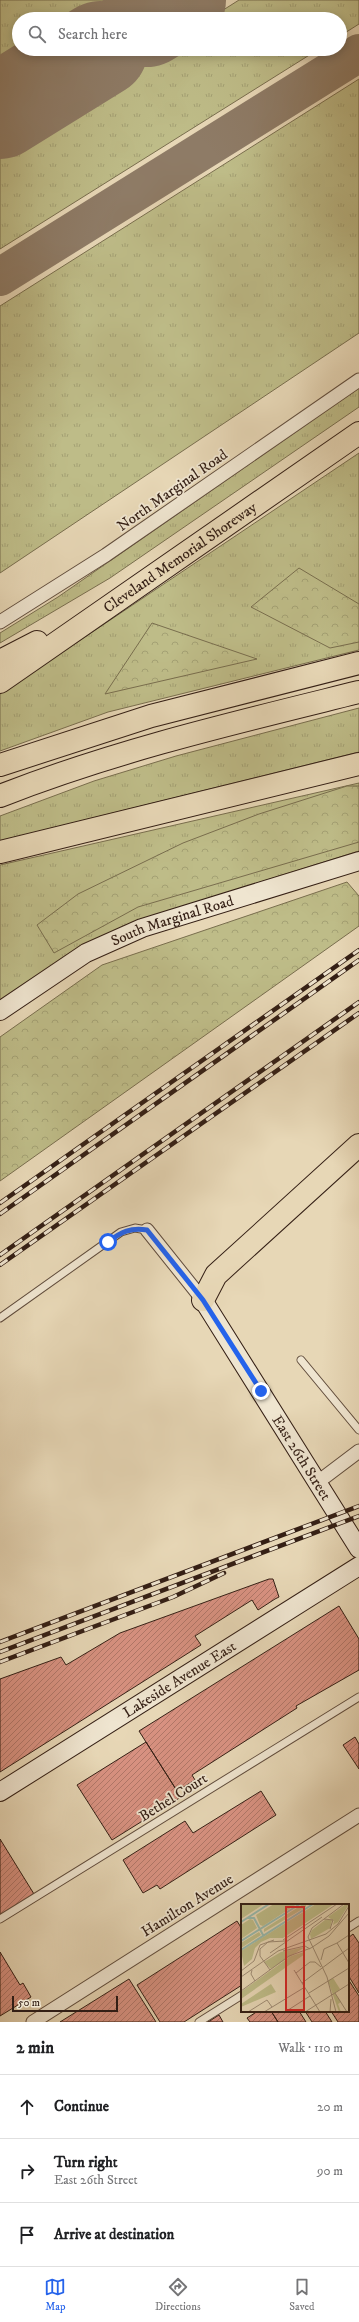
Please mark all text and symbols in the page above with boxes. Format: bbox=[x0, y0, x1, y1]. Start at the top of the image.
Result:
search box bbox=[12, 12, 347, 56]
icon: search bbox=[26, 23, 48, 45]
text: Search here bbox=[58, 25, 127, 44]
street label: North Marginal Road bbox=[113, 445, 232, 536]
street label: Cleveland Memorial Shoreway bbox=[100, 497, 261, 617]
street label: South Marginal Road bbox=[108, 891, 236, 951]
route start bbox=[99, 1233, 117, 1251]
route end bbox=[252, 1382, 270, 1400]
street label: East 26th Street bbox=[268, 1412, 335, 1504]
street label: Lakeside Avenue East bbox=[120, 1637, 240, 1722]
street label: Bethel Court bbox=[136, 1769, 211, 1826]
street label: Hamilton Avenue bbox=[138, 1870, 237, 1941]
inset map bbox=[241, 1904, 349, 2012]
scale bar bbox=[12, 1994, 118, 2013]
text: 50 m bbox=[18, 1996, 40, 2010]
text: 2 min bbox=[16, 2037, 54, 2059]
text: Walk · 110 m bbox=[278, 2040, 343, 2056]
icon: ahead bbox=[16, 2096, 38, 2118]
text: Continue bbox=[54, 2097, 109, 2116]
text: 20 m bbox=[317, 2099, 343, 2115]
text: Turn right bbox=[54, 2153, 117, 2172]
icon: right bbox=[16, 2160, 38, 2182]
text: 90 m bbox=[317, 2163, 343, 2179]
text: East 26th Street bbox=[54, 2172, 138, 2188]
icon: arrive bbox=[16, 2224, 38, 2246]
text: Arrive at destination bbox=[54, 2225, 174, 2244]
tab: Map bbox=[44, 2276, 66, 2314]
tab: Directions bbox=[155, 2276, 201, 2314]
tab: Saved bbox=[289, 2276, 315, 2314]

